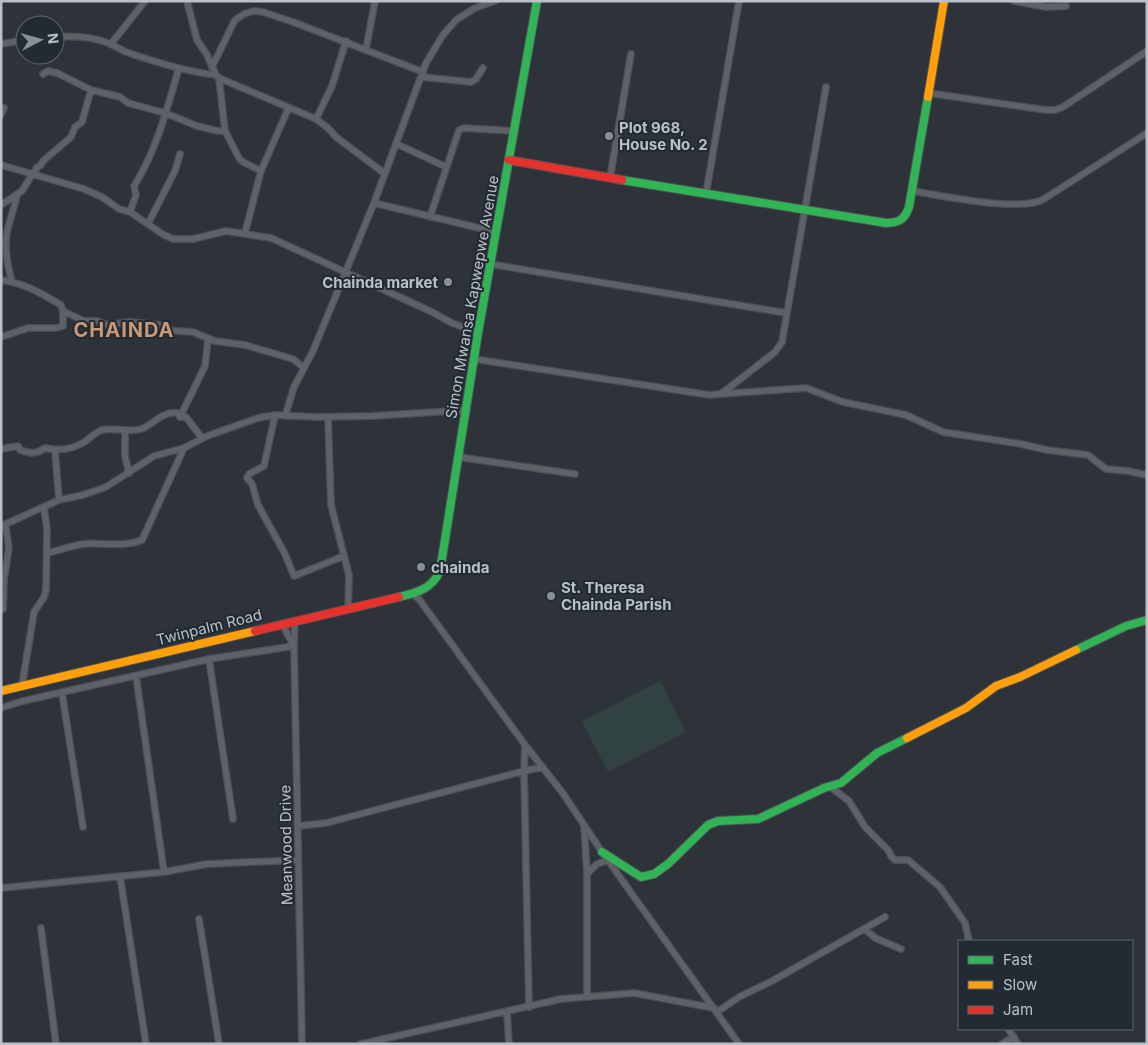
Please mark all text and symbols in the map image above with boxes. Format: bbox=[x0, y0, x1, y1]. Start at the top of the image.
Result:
north arrow bbox=[15, 15, 65, 65]
text: N bbox=[44, 32, 62, 45]
place label: Plot 968, House No. 2 bbox=[619, 118, 708, 154]
marker: Plot 968, House No. 2 bbox=[603, 130, 615, 142]
street label: Simon Mwansa Kapwepwe Avenue bbox=[441, 174, 503, 420]
place label: Chainda market bbox=[322, 273, 439, 292]
marker: Chainda market bbox=[442, 276, 454, 288]
district label: CHAINDA bbox=[73, 318, 175, 342]
place label: chainda bbox=[431, 558, 489, 577]
marker: chainda bbox=[415, 561, 427, 573]
place label: St. Theresa Chainda Parish bbox=[561, 578, 672, 614]
marker: St. Theresa Chainda Parish bbox=[545, 590, 557, 602]
street label: Twinpalm Road bbox=[154, 605, 264, 649]
street label: Meanwood Drive bbox=[275, 785, 297, 905]
legend bbox=[958, 940, 1133, 1030]
text: Fast bbox=[1003, 950, 1033, 969]
text: Slow bbox=[1003, 975, 1037, 994]
text: Jam bbox=[1003, 1000, 1033, 1019]

